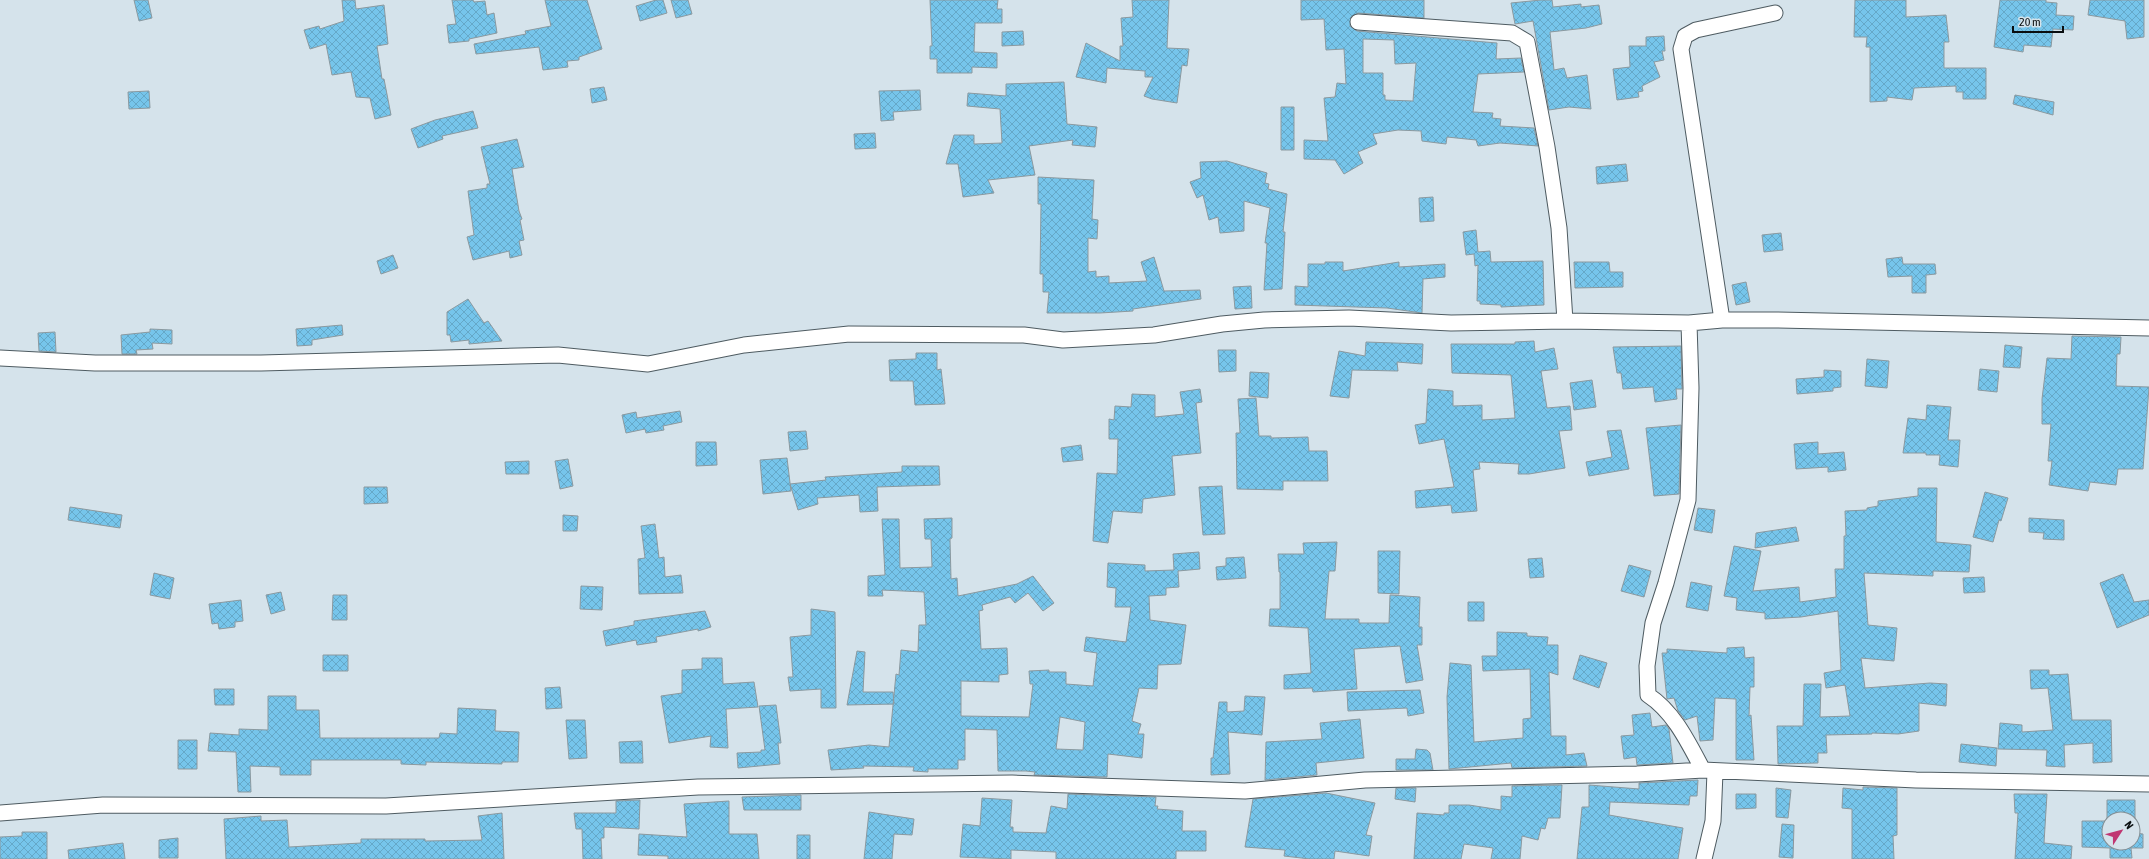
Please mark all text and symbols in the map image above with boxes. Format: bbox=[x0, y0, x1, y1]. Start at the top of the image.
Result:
scale bar bbox=[2013, 8, 2063, 34]
text: 20 m bbox=[2019, 15, 2041, 29]
north arrow bbox=[2101, 811, 2141, 851]
text: N bbox=[2122, 819, 2136, 831]

